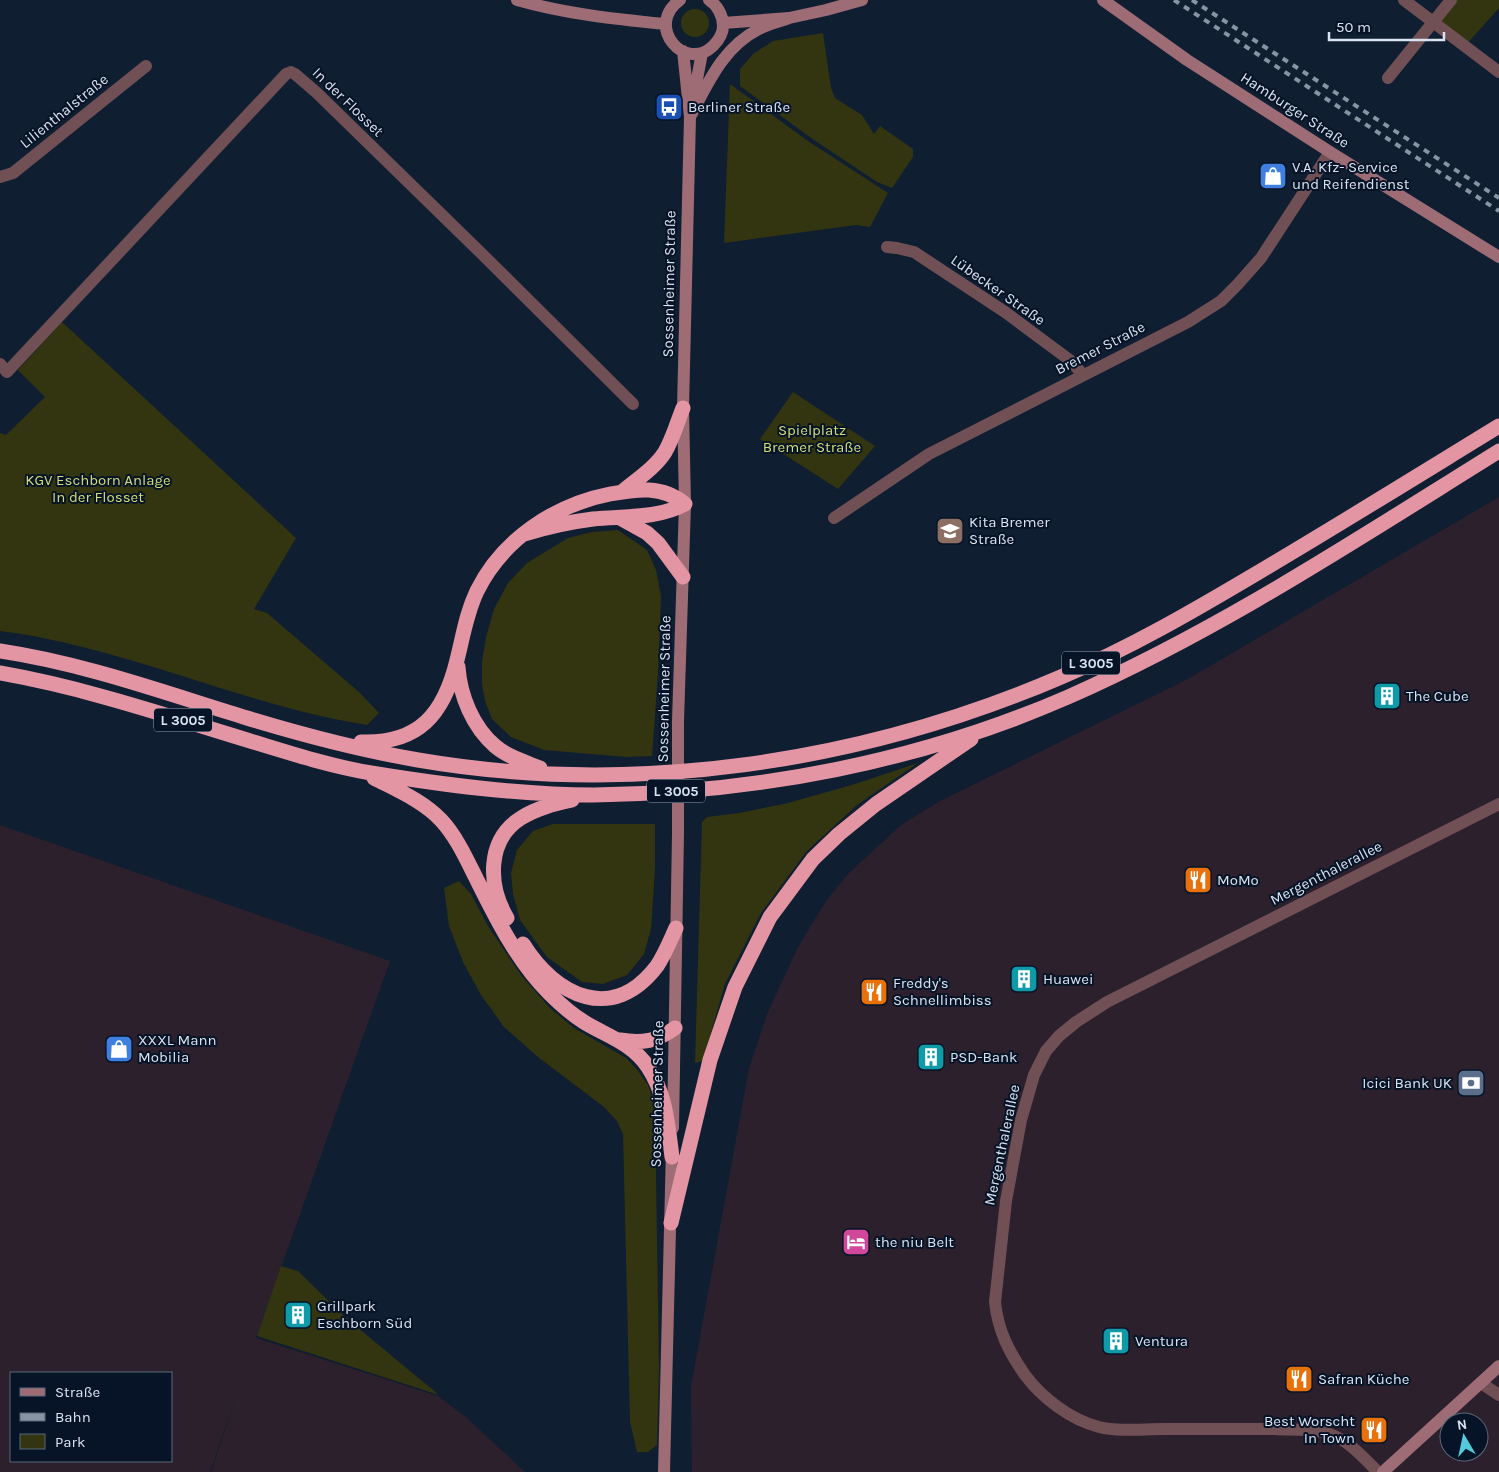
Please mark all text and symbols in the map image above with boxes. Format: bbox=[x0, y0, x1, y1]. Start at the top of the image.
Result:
scale bar bbox=[1329, 10, 1444, 42]
text: 50 m bbox=[1336, 18, 1371, 36]
street label: In der Flosset bbox=[309, 64, 388, 141]
street label: Hamburger Straße bbox=[1237, 68, 1353, 152]
street label: Lilienthalstraße bbox=[16, 70, 112, 152]
bus stop icon: Berliner Straße bbox=[654, 92, 684, 122]
place label: Berliner Straße bbox=[688, 98, 790, 116]
place label: V.A. Kfz- Service und Reifendienst bbox=[1292, 158, 1410, 193]
shop icon: V.A. Kfz- Service und Reifendienst bbox=[1258, 161, 1288, 191]
street label: Sossenheimer Straße bbox=[659, 210, 679, 358]
street label: Lübecker Straße bbox=[947, 251, 1049, 329]
street label: Bremer Straße bbox=[1052, 318, 1148, 378]
park label: Spielplatz Bremer Straße bbox=[763, 421, 861, 456]
park label: KGV Eschborn Anlage In der Flosset bbox=[25, 471, 171, 506]
place label: Kita Bremer Straße bbox=[969, 513, 1050, 548]
school or university icon: Kita Bremer Straße bbox=[935, 516, 965, 546]
street label: Sossenheimer Straße bbox=[654, 615, 674, 763]
road number: L 3005 bbox=[1062, 651, 1120, 674]
building icon: The Cube bbox=[1372, 681, 1402, 711]
place label: The Cube bbox=[1406, 687, 1469, 705]
road number: L 3005 bbox=[154, 708, 212, 732]
road number: L 3005 bbox=[647, 779, 705, 802]
street label: Mergenthalerallee bbox=[1267, 837, 1385, 909]
restaurant icon: MoMo bbox=[1183, 865, 1213, 895]
place label: MoMo bbox=[1217, 871, 1259, 889]
building icon: Huawei bbox=[1009, 964, 1039, 994]
place label: Huawei bbox=[1043, 970, 1093, 988]
place label: Freddy's Schnellimbiss bbox=[893, 974, 992, 1009]
restaurant icon: Freddy's Schnellimbiss bbox=[859, 977, 889, 1007]
street label: Sossenheimer Straße bbox=[647, 1020, 667, 1168]
place label: XXXL Mann Mobilia bbox=[138, 1031, 217, 1066]
shop icon: XXXL Mann Mobilia bbox=[104, 1034, 134, 1064]
building icon: PSD-Bank bbox=[916, 1042, 946, 1072]
place label: PSD-Bank bbox=[950, 1048, 1018, 1066]
bank icon: Icici Bank UK bbox=[1456, 1068, 1486, 1098]
place label: Icici Bank UK bbox=[1362, 1074, 1452, 1092]
street label: Mergenthalerallee bbox=[980, 1083, 1024, 1207]
hotel icon: the niu Belt bbox=[841, 1227, 871, 1257]
place label: the niu Belt bbox=[875, 1233, 954, 1251]
place label: Grillpark Eschborn Süd bbox=[317, 1297, 412, 1332]
building icon: Grillpark Eschborn Süd bbox=[283, 1300, 313, 1330]
building icon: Ventura bbox=[1101, 1326, 1131, 1356]
place label: Ventura bbox=[1135, 1332, 1188, 1350]
restaurant icon: Safran Küche bbox=[1284, 1364, 1314, 1394]
place label: Safran Küche bbox=[1318, 1370, 1409, 1388]
legend bbox=[10, 1372, 172, 1462]
text: Straße bbox=[55, 1383, 100, 1401]
text: Bahn bbox=[55, 1408, 91, 1426]
place label: Best Worscht In Town bbox=[1264, 1412, 1355, 1447]
north arrow bbox=[1439, 1412, 1489, 1462]
restaurant icon: Best Worscht In Town bbox=[1359, 1415, 1389, 1445]
text: N bbox=[1456, 1415, 1468, 1434]
text: Park bbox=[55, 1433, 85, 1451]

